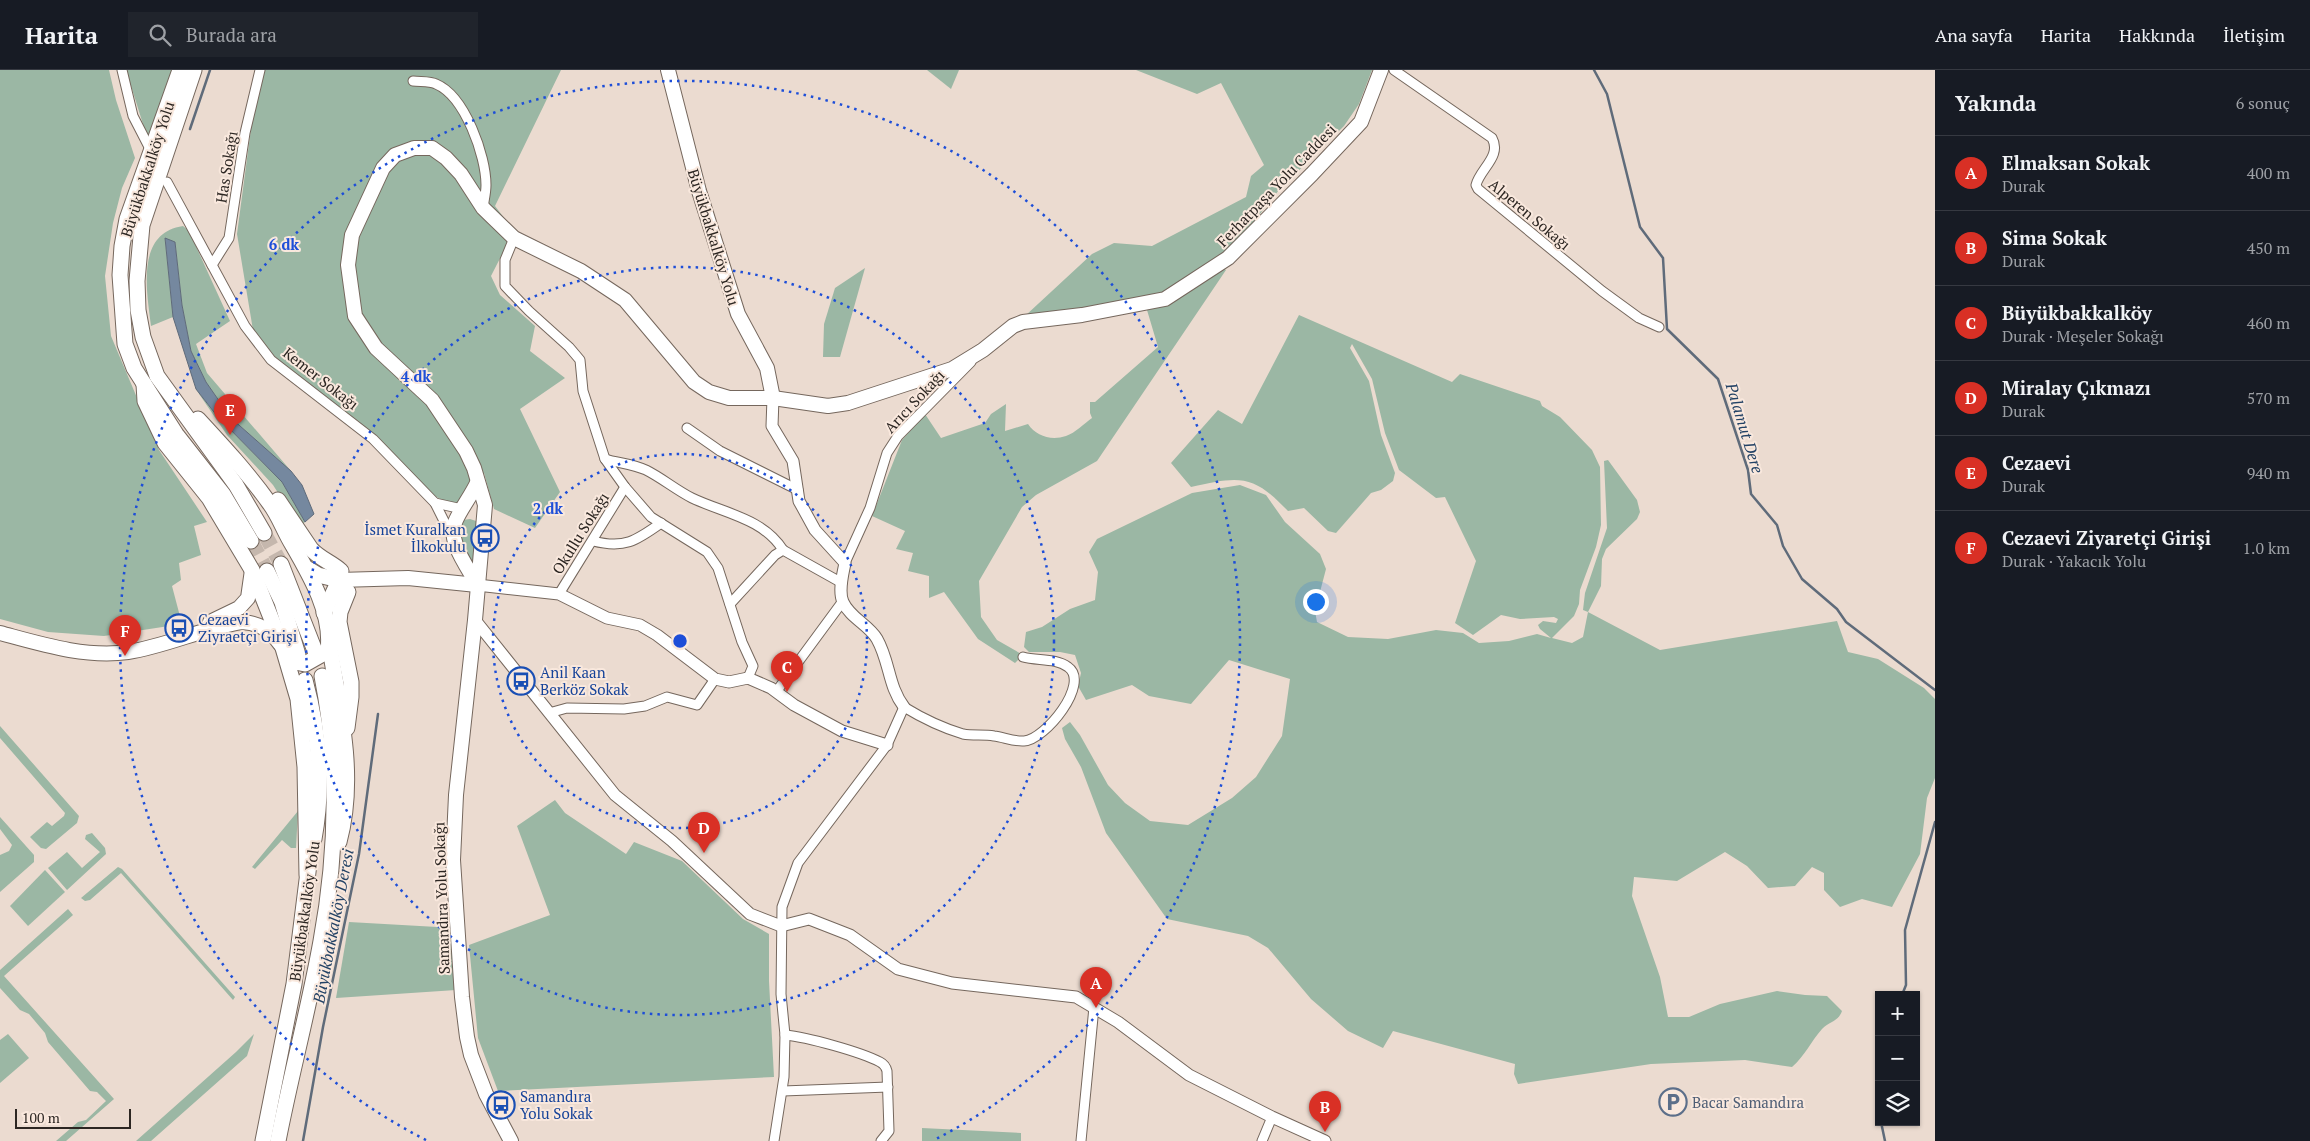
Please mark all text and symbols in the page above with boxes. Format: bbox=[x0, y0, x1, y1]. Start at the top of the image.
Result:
search box bbox=[128, 12, 478, 57]
text: Harita bbox=[25, 19, 98, 51]
icon: search bbox=[146, 21, 174, 49]
text: Burada ara bbox=[186, 22, 277, 47]
text: Ana sayfa bbox=[1935, 23, 2013, 47]
text: Harita bbox=[2041, 23, 2091, 47]
text: Hakkında bbox=[2119, 23, 2195, 47]
text: İletişim bbox=[2223, 23, 2285, 47]
text: Yakında bbox=[1955, 89, 2036, 117]
text: 6 sonuç bbox=[2236, 92, 2290, 114]
street label: Büyükbakkalköy Yolu bbox=[116, 98, 179, 239]
street label: Ferhatpaşa Yolu Caddesi bbox=[1212, 119, 1340, 251]
street label: Has Sokağı bbox=[210, 130, 242, 204]
text: Elmaksan Sokak bbox=[2002, 150, 2150, 175]
text: A bbox=[1965, 162, 1977, 184]
text: 400 m bbox=[2247, 162, 2290, 184]
street label: Büyükbakkalköy Yolu bbox=[684, 166, 744, 308]
street label: Alperen Sokağı bbox=[1485, 174, 1575, 254]
text: Durak bbox=[2002, 175, 2045, 197]
text: Sima Sokak bbox=[2002, 225, 2107, 250]
text: 6 dk bbox=[269, 234, 299, 254]
text: B bbox=[1966, 237, 1976, 259]
text: 450 m bbox=[2247, 237, 2290, 259]
text: Durak bbox=[2002, 250, 2045, 272]
text: Büyükbakkalköy bbox=[2002, 300, 2152, 325]
text: C bbox=[1966, 312, 1976, 334]
text: 460 m bbox=[2247, 312, 2290, 334]
text: Durak · Meşeler Sokağı bbox=[2002, 325, 2164, 347]
street label: Kemer Sokağı bbox=[279, 342, 363, 414]
street label: Arıcı Sokağı bbox=[879, 365, 949, 437]
text: 4 dk bbox=[401, 366, 431, 386]
text: Miralay Çıkmazı bbox=[2002, 375, 2151, 400]
water label: Palamut Dere bbox=[1721, 379, 1769, 476]
text: D bbox=[1965, 387, 1977, 409]
text: 570 m bbox=[2247, 387, 2290, 409]
pin: E bbox=[214, 394, 246, 435]
text: Durak bbox=[2002, 400, 2045, 422]
text: Cezaevi bbox=[2002, 450, 2071, 475]
text: E bbox=[1966, 462, 1976, 484]
text: 940 m bbox=[2247, 462, 2290, 484]
text: Durak bbox=[2002, 475, 2045, 497]
street label: Okullu Sokağı bbox=[547, 488, 613, 578]
text: 2 dk bbox=[533, 498, 563, 518]
place label: İsmet Kuralkan İlkokulu bbox=[364, 519, 466, 556]
bus stop icon: İsmet Kuralkan İlkokulu bbox=[470, 523, 500, 553]
text: Cezaevi Ziyaretçi Girişi bbox=[2002, 525, 2211, 550]
text: F bbox=[1966, 537, 1976, 559]
text: 1.0 km bbox=[2243, 537, 2290, 559]
text: Durak · Yakacık Yolu bbox=[2002, 550, 2146, 572]
your location bbox=[1303, 589, 1329, 615]
place label: Cezaevi Ziyraetçi Girişi bbox=[198, 609, 297, 646]
bus stop icon: Cezaevi Ziyraetçi Girişi bbox=[164, 613, 194, 643]
pin: F bbox=[109, 615, 141, 656]
centre of rings bbox=[671, 632, 689, 650]
pin: C bbox=[771, 651, 803, 692]
place label: Anil Kaan Berköz Sokak bbox=[540, 662, 629, 699]
bus stop icon: Anil Kaan Berköz Sokak bbox=[506, 666, 536, 696]
pin: D bbox=[688, 812, 720, 853]
street label: Samandıra Yolu Sokağı bbox=[428, 822, 454, 974]
street label: Büyükbakkalköy Yolu bbox=[284, 839, 324, 983]
water label: Büyükbakkalköy Deresi bbox=[307, 846, 359, 1006]
pin: A bbox=[1080, 967, 1112, 1008]
map controls bbox=[1875, 991, 1920, 1126]
button: + bbox=[1875, 991, 1920, 1036]
button: − bbox=[1875, 1036, 1920, 1081]
button: layers bbox=[1875, 1081, 1920, 1126]
place label: Samandıra Yolu Sokak bbox=[520, 1086, 593, 1123]
parking icon: Bacar Samandıra bbox=[1658, 1087, 1688, 1117]
bus stop icon: Samandıra Yolu Sokak bbox=[486, 1090, 516, 1120]
pin: B bbox=[1309, 1091, 1341, 1132]
place label: Bacar Samandıra bbox=[1692, 1092, 1804, 1112]
scale bar bbox=[15, 1106, 131, 1129]
text: 100 m bbox=[22, 1108, 60, 1127]

